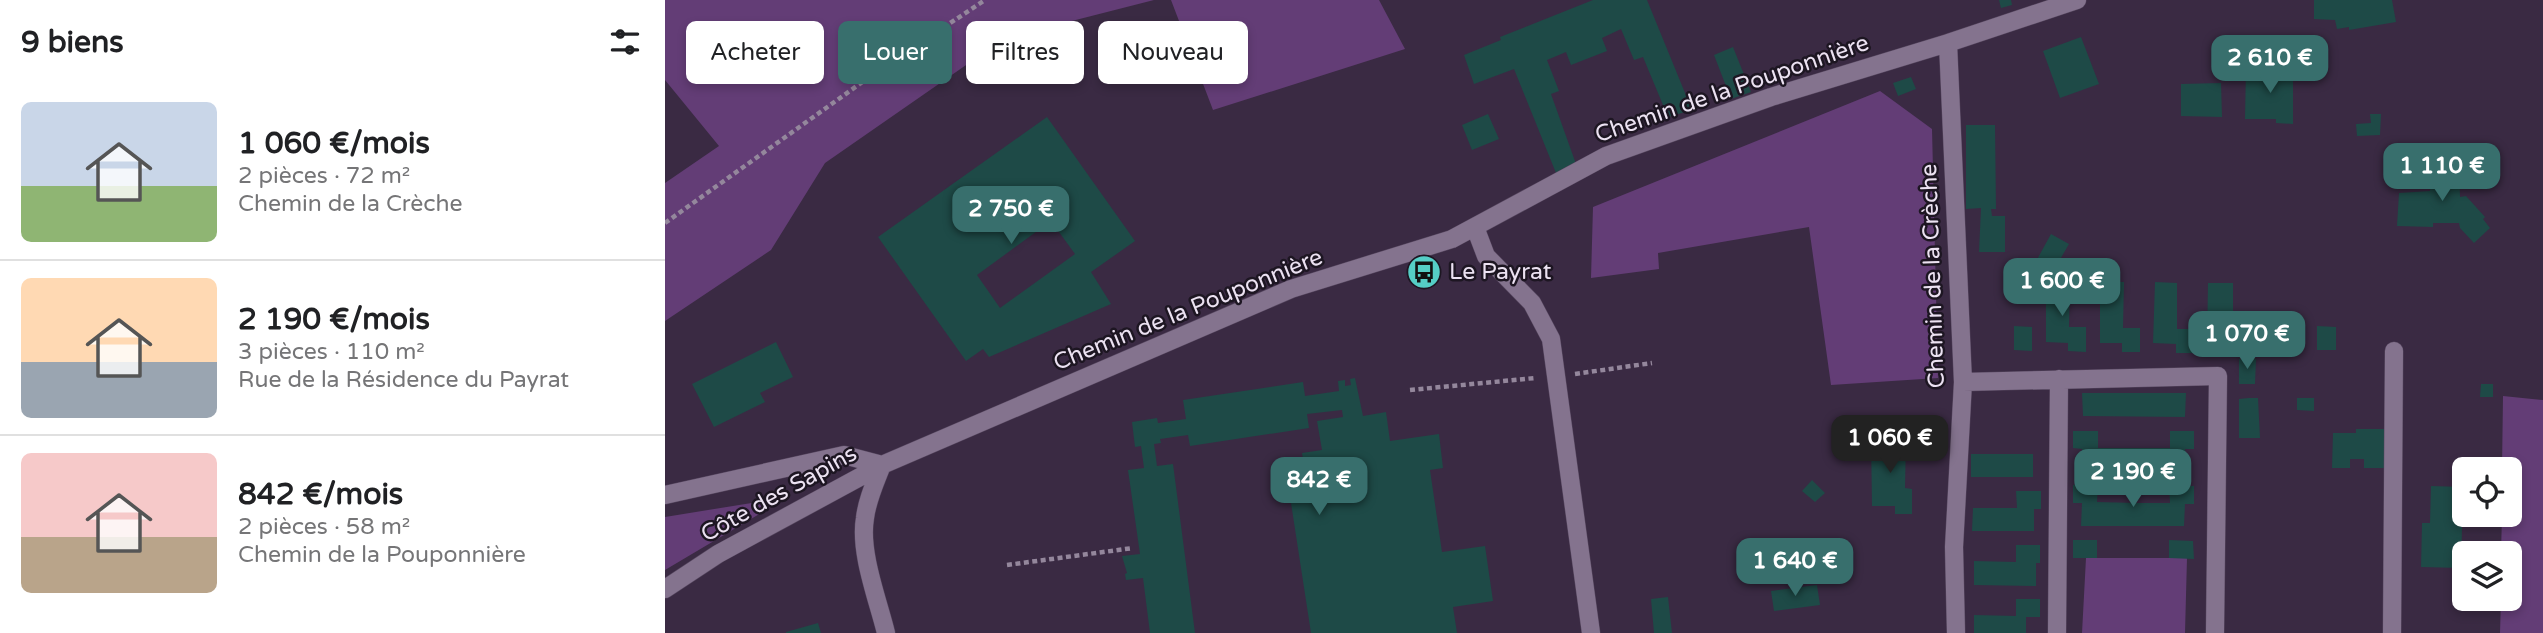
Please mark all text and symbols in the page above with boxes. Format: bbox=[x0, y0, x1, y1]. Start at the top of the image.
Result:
chip: Acheter bbox=[686, 21, 824, 84]
chip: Louer bbox=[838, 21, 952, 84]
chip: Filtres bbox=[966, 21, 1084, 84]
chip: Nouveau bbox=[1098, 21, 1248, 84]
icon: filters bbox=[606, 23, 644, 61]
text: 9 biens bbox=[21, 24, 124, 61]
street label: Chemin de la Pouponnière bbox=[1591, 29, 1873, 149]
pin: 2 610 € bbox=[2205, 36, 2335, 95]
text: 2 610 € bbox=[2227, 44, 2313, 72]
text: 1 060 €/mois bbox=[238, 125, 430, 162]
icon: home bbox=[77, 130, 161, 214]
pin: 1 110 € bbox=[2377, 144, 2507, 203]
text: 1 110 € bbox=[2399, 152, 2485, 180]
text: 2 pièces · 72 m² bbox=[238, 162, 410, 190]
street label: Chemin de la Crèche bbox=[1915, 163, 1951, 389]
pin: 2 750 € bbox=[946, 187, 1076, 246]
text: Chemin de la Crèche bbox=[238, 190, 463, 218]
text: 2 750 € bbox=[968, 195, 1054, 223]
street label: Chemin de la Pouponnière bbox=[1049, 243, 1327, 377]
bus stop icon: Le Payrat bbox=[1405, 253, 1443, 291]
place label: Le Payrat bbox=[1449, 258, 1552, 286]
pin: 1 600 € bbox=[1997, 258, 2127, 318]
text: 1 600 € bbox=[2019, 267, 2105, 295]
text: 2 190 €/mois bbox=[238, 301, 430, 338]
icon: home bbox=[77, 306, 161, 390]
pin: 1 070 € bbox=[2182, 312, 2312, 371]
text: 1 070 € bbox=[2204, 320, 2290, 348]
text: 3 pièces · 110 m² bbox=[238, 338, 425, 366]
text: Rue de la Résidence du Payrat bbox=[238, 366, 569, 394]
pin: 1 060 € bbox=[1825, 416, 1955, 475]
text: 1 060 € bbox=[1847, 424, 1933, 452]
street label: Côte des Sapins bbox=[696, 440, 862, 548]
pin: 2 190 € bbox=[2068, 449, 2198, 509]
map controls bbox=[2452, 457, 2522, 611]
button: locate bbox=[2452, 457, 2522, 527]
pin: 842 € bbox=[1270, 458, 1368, 517]
text: 2 190 € bbox=[2090, 458, 2176, 486]
text: 842 € bbox=[1287, 466, 1352, 494]
text: 842 €/mois bbox=[238, 476, 403, 513]
icon: home bbox=[77, 481, 161, 565]
text: 2 pièces · 58 m² bbox=[238, 513, 410, 541]
pin: 1 640 € bbox=[1730, 538, 1860, 598]
text: Chemin de la Pouponnière bbox=[238, 541, 526, 569]
button: layers bbox=[2452, 541, 2522, 611]
text: 1 640 € bbox=[1752, 547, 1838, 575]

